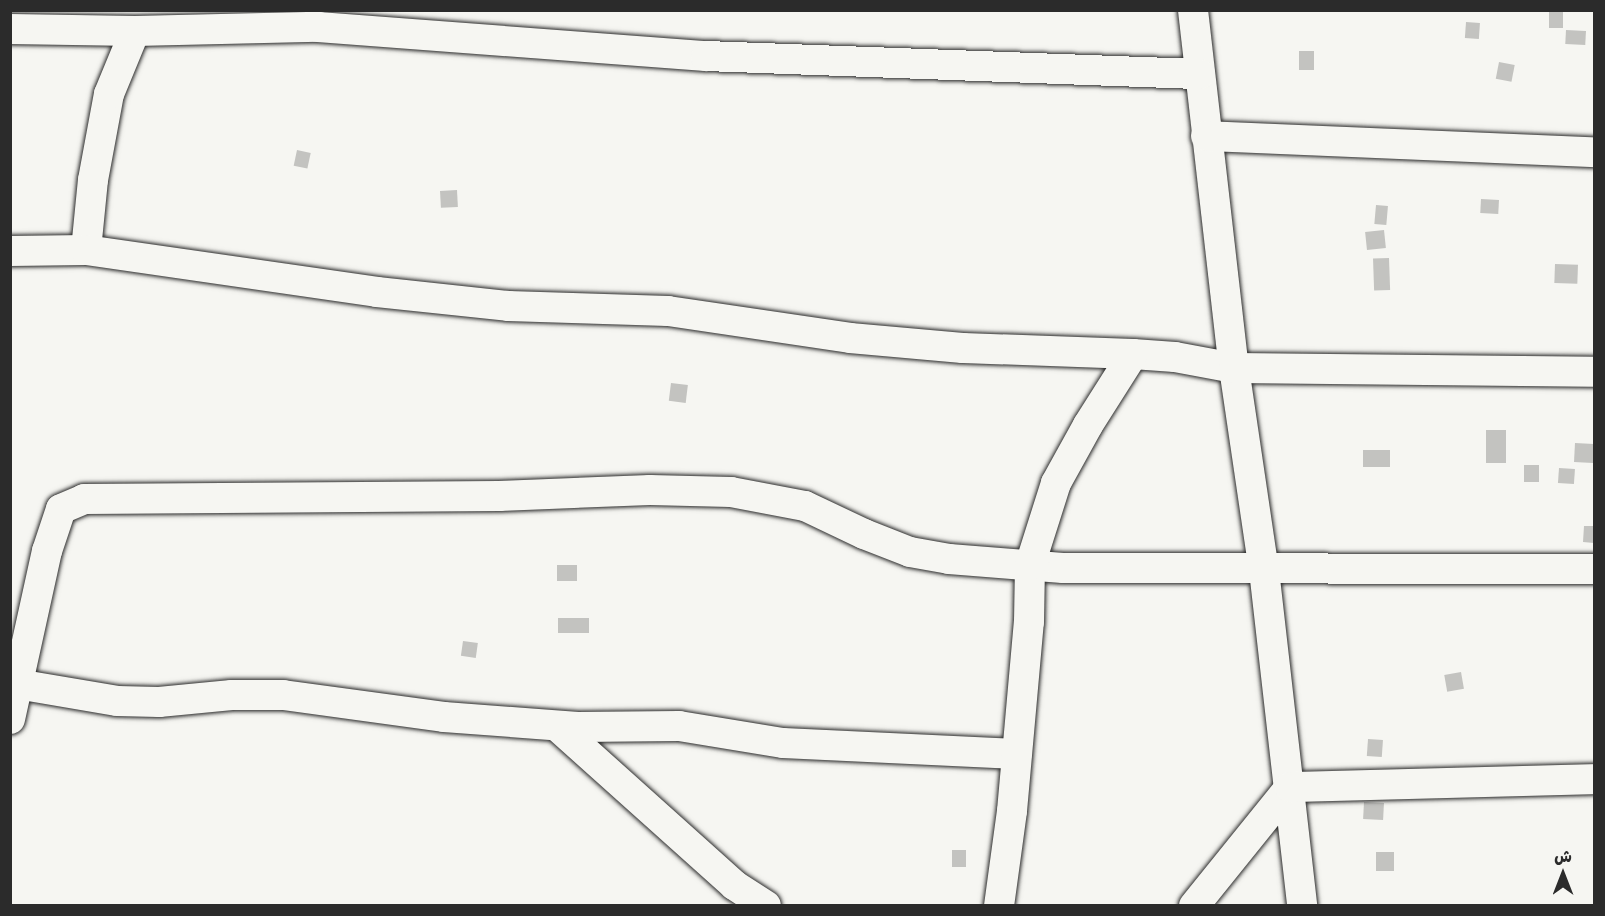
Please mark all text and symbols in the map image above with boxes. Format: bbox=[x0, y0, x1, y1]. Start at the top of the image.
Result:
north arrow bbox=[1533, 844, 1593, 904]
text: ش bbox=[1554, 845, 1572, 867]

